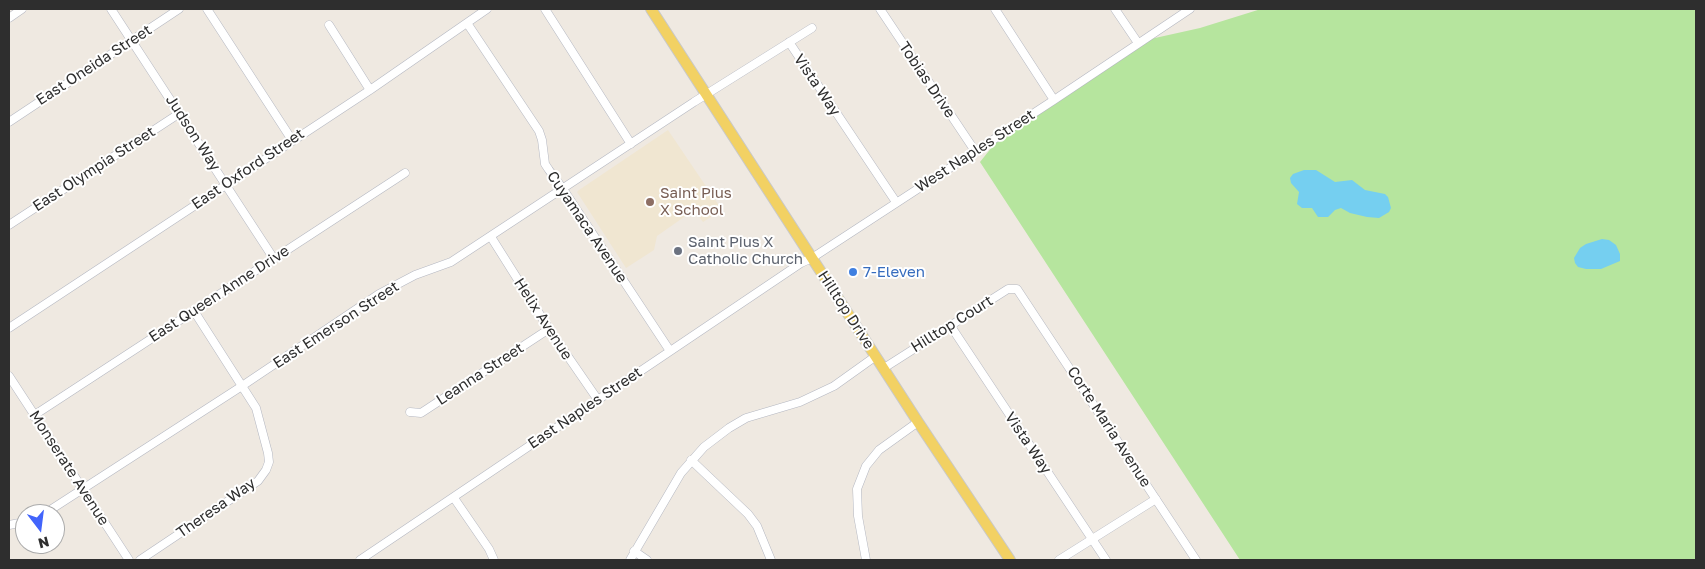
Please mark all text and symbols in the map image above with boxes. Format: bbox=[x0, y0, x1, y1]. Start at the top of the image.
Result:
street label: East Oneida Street bbox=[33, 21, 155, 109]
street label: Tobias Drive bbox=[895, 39, 959, 121]
street label: Vista Way bbox=[790, 51, 844, 119]
street label: Judson Way bbox=[162, 92, 224, 174]
street label: West Naples Street bbox=[912, 106, 1038, 196]
street label: East Olympia Street bbox=[29, 123, 159, 215]
street label: East Oxford Street bbox=[188, 125, 308, 213]
street label: Cuyamaca Avenue bbox=[543, 168, 631, 286]
place label: Saint Pius X School bbox=[660, 184, 732, 219]
marker: Saint Pius X School bbox=[644, 196, 656, 208]
place label: Saint Pius X Catholic Church bbox=[688, 233, 803, 268]
street label: East Queen Anne Drive bbox=[145, 242, 293, 346]
marker: Saint Pius X Catholic Church bbox=[672, 245, 684, 257]
place label: 7-Eleven bbox=[863, 263, 925, 281]
marker: 7-Eleven bbox=[847, 266, 859, 278]
street label: Hilltop Drive bbox=[814, 267, 878, 353]
street label: Helix Avenue bbox=[510, 275, 576, 363]
street label: East Emerson Street bbox=[270, 278, 402, 372]
street label: Hilltop Court bbox=[908, 292, 996, 356]
street label: Leanna Street bbox=[433, 339, 527, 409]
street label: East Naples Street bbox=[525, 363, 645, 453]
street label: Corte Maria Avenue bbox=[1063, 363, 1155, 491]
street label: Monserate Avenue bbox=[25, 407, 113, 529]
street label: Vista Way bbox=[1001, 409, 1055, 477]
street label: Theresa Way bbox=[173, 474, 259, 542]
north arrow bbox=[15, 504, 65, 554]
text: N bbox=[36, 533, 51, 553]

